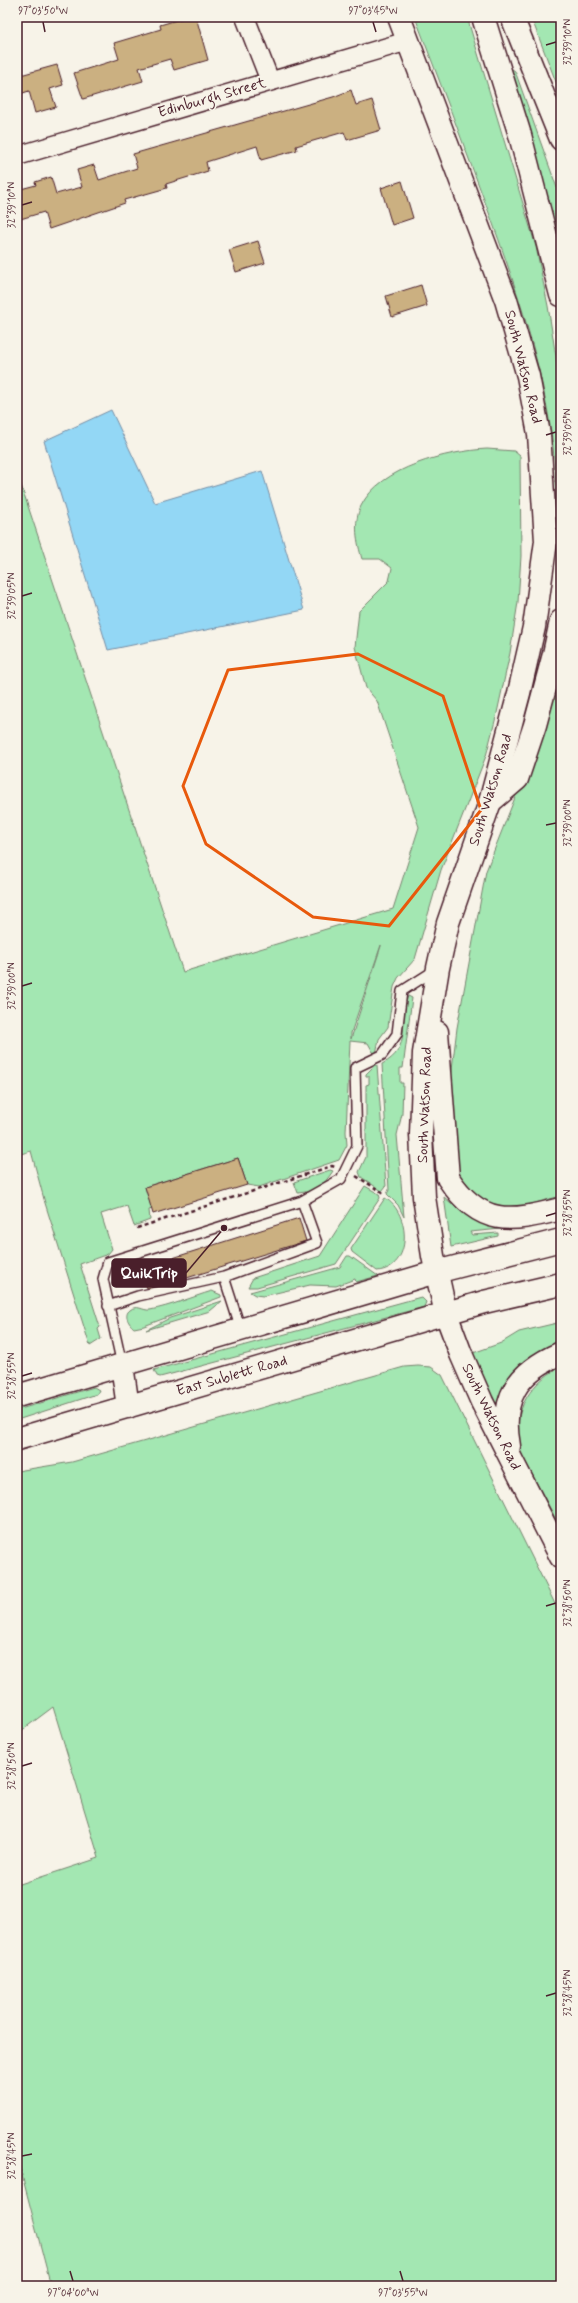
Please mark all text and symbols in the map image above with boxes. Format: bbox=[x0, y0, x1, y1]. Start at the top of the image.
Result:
text: 97°03'50"W bbox=[18, 4, 68, 18]
text: 97°03'45"W bbox=[348, 4, 398, 18]
text: 32°39'10"N bbox=[561, 19, 575, 65]
street label: Edinburgh Street bbox=[156, 73, 269, 124]
text: 32°39'10"N bbox=[5, 182, 19, 228]
street label: South Watson Road bbox=[499, 308, 547, 426]
text: 32°39'05"N bbox=[561, 408, 575, 456]
text: 32°39'05"N bbox=[5, 572, 19, 620]
street label: South Watson Road bbox=[464, 731, 518, 849]
text: 32°39'00"N bbox=[561, 799, 575, 847]
text: 32°39'00"N bbox=[5, 962, 19, 1010]
street label: South Watson Road bbox=[413, 1047, 437, 1163]
text: 32°38'55"N bbox=[561, 1189, 575, 1236]
callout: QuikTrip bbox=[112, 1259, 186, 1287]
text: QuikTrip bbox=[120, 1263, 178, 1284]
street label: East Sublett Road bbox=[174, 1351, 290, 1401]
text: 32°38'55"N bbox=[5, 1352, 19, 1399]
street label: South Watson Road bbox=[457, 1360, 525, 1474]
text: 32°38'50"N bbox=[561, 1579, 575, 1627]
text: 32°38'50"N bbox=[5, 1742, 19, 1790]
text: 32°38'45"N bbox=[561, 1969, 575, 2016]
text: 32°38'45"N bbox=[5, 2132, 19, 2179]
text: 97°04'00"W bbox=[47, 2286, 99, 2300]
text: 97°03'55"W bbox=[378, 2286, 428, 2300]

